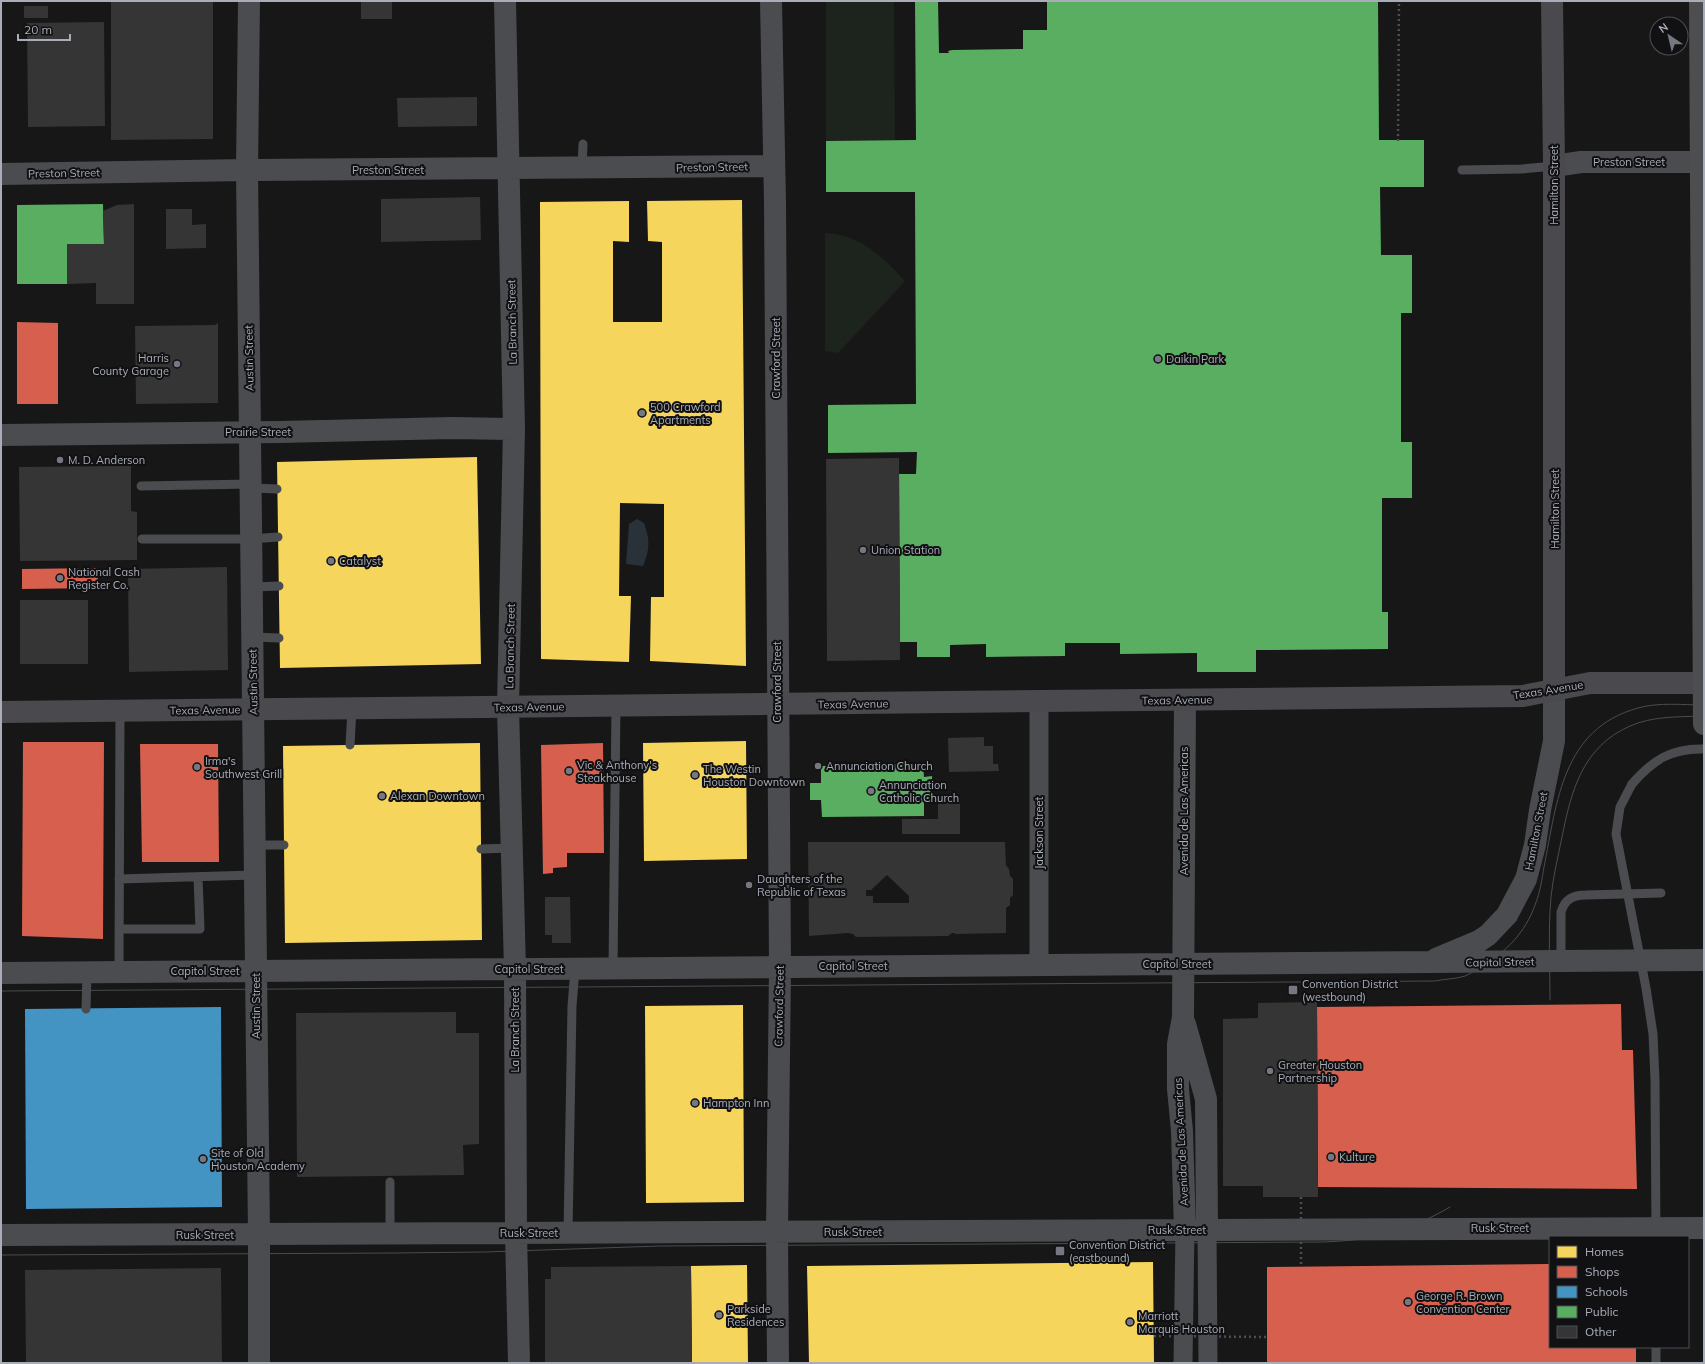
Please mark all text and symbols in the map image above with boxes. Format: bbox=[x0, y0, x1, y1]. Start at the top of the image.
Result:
scale bar bbox=[18, 16, 70, 42]
north arrow bbox=[1649, 16, 1689, 56]
text: N bbox=[1656, 20, 1671, 36]
text: 20 m bbox=[24, 22, 52, 37]
street label: Hamilton Street bbox=[1547, 145, 1561, 225]
street label: Preston Street bbox=[1593, 155, 1665, 169]
street label: Preston Street bbox=[676, 159, 748, 175]
street label: Preston Street bbox=[352, 163, 424, 177]
street label: Preston Street bbox=[28, 165, 100, 181]
street label: La Branch Street bbox=[504, 279, 520, 365]
street label: Crawford Street bbox=[769, 317, 783, 399]
street label: Austin Street bbox=[241, 325, 257, 391]
place label: Harris County Garage bbox=[92, 351, 169, 378]
place label: Daikin Park bbox=[1166, 352, 1225, 366]
marker: Daikin Park bbox=[1153, 354, 1163, 364]
marker: Harris County Garage bbox=[172, 359, 182, 369]
place label: 500 Crawford Apartments bbox=[650, 400, 721, 427]
marker: 500 Crawford Apartments bbox=[637, 408, 647, 418]
street label: Prairie Street bbox=[225, 425, 291, 439]
place label: M. D. Anderson bbox=[68, 453, 145, 467]
marker: M. D. Anderson bbox=[55, 455, 65, 465]
street label: Hamilton Street bbox=[1548, 469, 1562, 549]
place label: Union Station bbox=[871, 543, 940, 557]
marker: Union Station bbox=[858, 545, 868, 555]
place label: Catalyst bbox=[339, 554, 381, 568]
marker: Catalyst bbox=[326, 556, 336, 566]
place label: National Cash Register Co. bbox=[68, 565, 140, 592]
marker: National Cash Register Co. bbox=[55, 573, 65, 583]
street label: La Branch Street bbox=[502, 603, 518, 689]
street label: Crawford Street bbox=[770, 641, 784, 723]
street label: Austin Street bbox=[245, 649, 261, 715]
street label: Texas Avenue bbox=[1512, 678, 1584, 702]
street label: Texas Avenue bbox=[1141, 692, 1213, 708]
street label: Texas Avenue bbox=[817, 696, 889, 712]
street label: Texas Avenue bbox=[493, 699, 565, 715]
street label: Texas Avenue bbox=[169, 702, 241, 718]
street label: Avenida de Las Americas bbox=[1177, 747, 1191, 875]
place label: Irma's Southwest Grill bbox=[205, 754, 282, 781]
place label: Vic & Anthony's Steakhouse bbox=[577, 758, 657, 785]
place label: Annunciation Church bbox=[826, 759, 933, 773]
marker: Annunciation Church bbox=[813, 761, 823, 771]
marker: Irma's Southwest Grill bbox=[192, 762, 202, 772]
place label: The Westin Houston Downtown bbox=[703, 762, 805, 789]
marker: Vic & Anthony's Steakhouse bbox=[564, 766, 574, 776]
marker: The Westin Houston Downtown bbox=[690, 770, 700, 780]
place label: Annunciation Catholic Church bbox=[879, 778, 959, 805]
marker: Annunciation Catholic Church bbox=[866, 786, 876, 796]
place label: Alexan Downtown bbox=[390, 789, 485, 803]
street label: Hamilton Street bbox=[1522, 790, 1551, 871]
marker: Alexan Downtown bbox=[377, 791, 387, 801]
street label: Jackson Street bbox=[1032, 796, 1046, 869]
place label: Daughters of the Republic of Texas bbox=[757, 872, 846, 899]
marker: Daughters of the Republic of Texas bbox=[744, 880, 754, 890]
street label: Capitol Street bbox=[1465, 954, 1535, 970]
street label: Capitol Street bbox=[1142, 957, 1212, 971]
street label: Capitol Street bbox=[818, 959, 888, 973]
street label: Capitol Street bbox=[494, 962, 564, 976]
street label: Capitol Street bbox=[170, 964, 240, 978]
street label: Crawford Street bbox=[771, 965, 787, 1047]
street label: Austin Street bbox=[249, 973, 263, 1039]
place label: Convention District (westbound) bbox=[1302, 977, 1398, 1004]
marker: Convention District (westbound) bbox=[1287, 984, 1299, 996]
street label: La Branch Street bbox=[508, 987, 522, 1073]
place label: Greater Houston Partnership bbox=[1278, 1058, 1362, 1085]
marker: Greater Houston Partnership bbox=[1265, 1066, 1275, 1076]
street label: Avenida de Las Americas bbox=[1171, 1077, 1191, 1207]
place label: Hampton Inn bbox=[703, 1096, 769, 1110]
marker: Hampton Inn bbox=[690, 1098, 700, 1108]
place label: Site of Old Houston Academy bbox=[211, 1146, 305, 1173]
place label: Kulture bbox=[1339, 1150, 1375, 1164]
marker: Kulture bbox=[1326, 1152, 1336, 1162]
marker: Site of Old Houston Academy bbox=[198, 1154, 208, 1164]
street label: Rusk Street bbox=[1471, 1221, 1529, 1235]
street label: Rusk Street bbox=[1148, 1223, 1206, 1237]
street label: Rusk Street bbox=[824, 1225, 882, 1239]
street label: Rusk Street bbox=[500, 1226, 558, 1240]
street label: Rusk Street bbox=[176, 1228, 234, 1242]
legend bbox=[1549, 1236, 1689, 1348]
place label: Convention District (eastbound) bbox=[1069, 1238, 1165, 1265]
text: Homes bbox=[1585, 1244, 1624, 1259]
marker: Convention District (eastbound) bbox=[1054, 1245, 1066, 1257]
text: Shops bbox=[1585, 1264, 1620, 1279]
text: Schools bbox=[1585, 1284, 1628, 1299]
place label: George R. Brown Convention Center bbox=[1416, 1289, 1509, 1316]
marker: George R. Brown Convention Center bbox=[1403, 1297, 1413, 1307]
place label: Parkside Residences bbox=[727, 1302, 784, 1329]
text: Public bbox=[1585, 1304, 1619, 1319]
place label: Marriott Marquis Houston bbox=[1138, 1309, 1225, 1336]
marker: Parkside Residences bbox=[714, 1310, 724, 1320]
marker: Marriott Marquis Houston bbox=[1125, 1317, 1135, 1327]
text: Other bbox=[1585, 1324, 1617, 1339]

